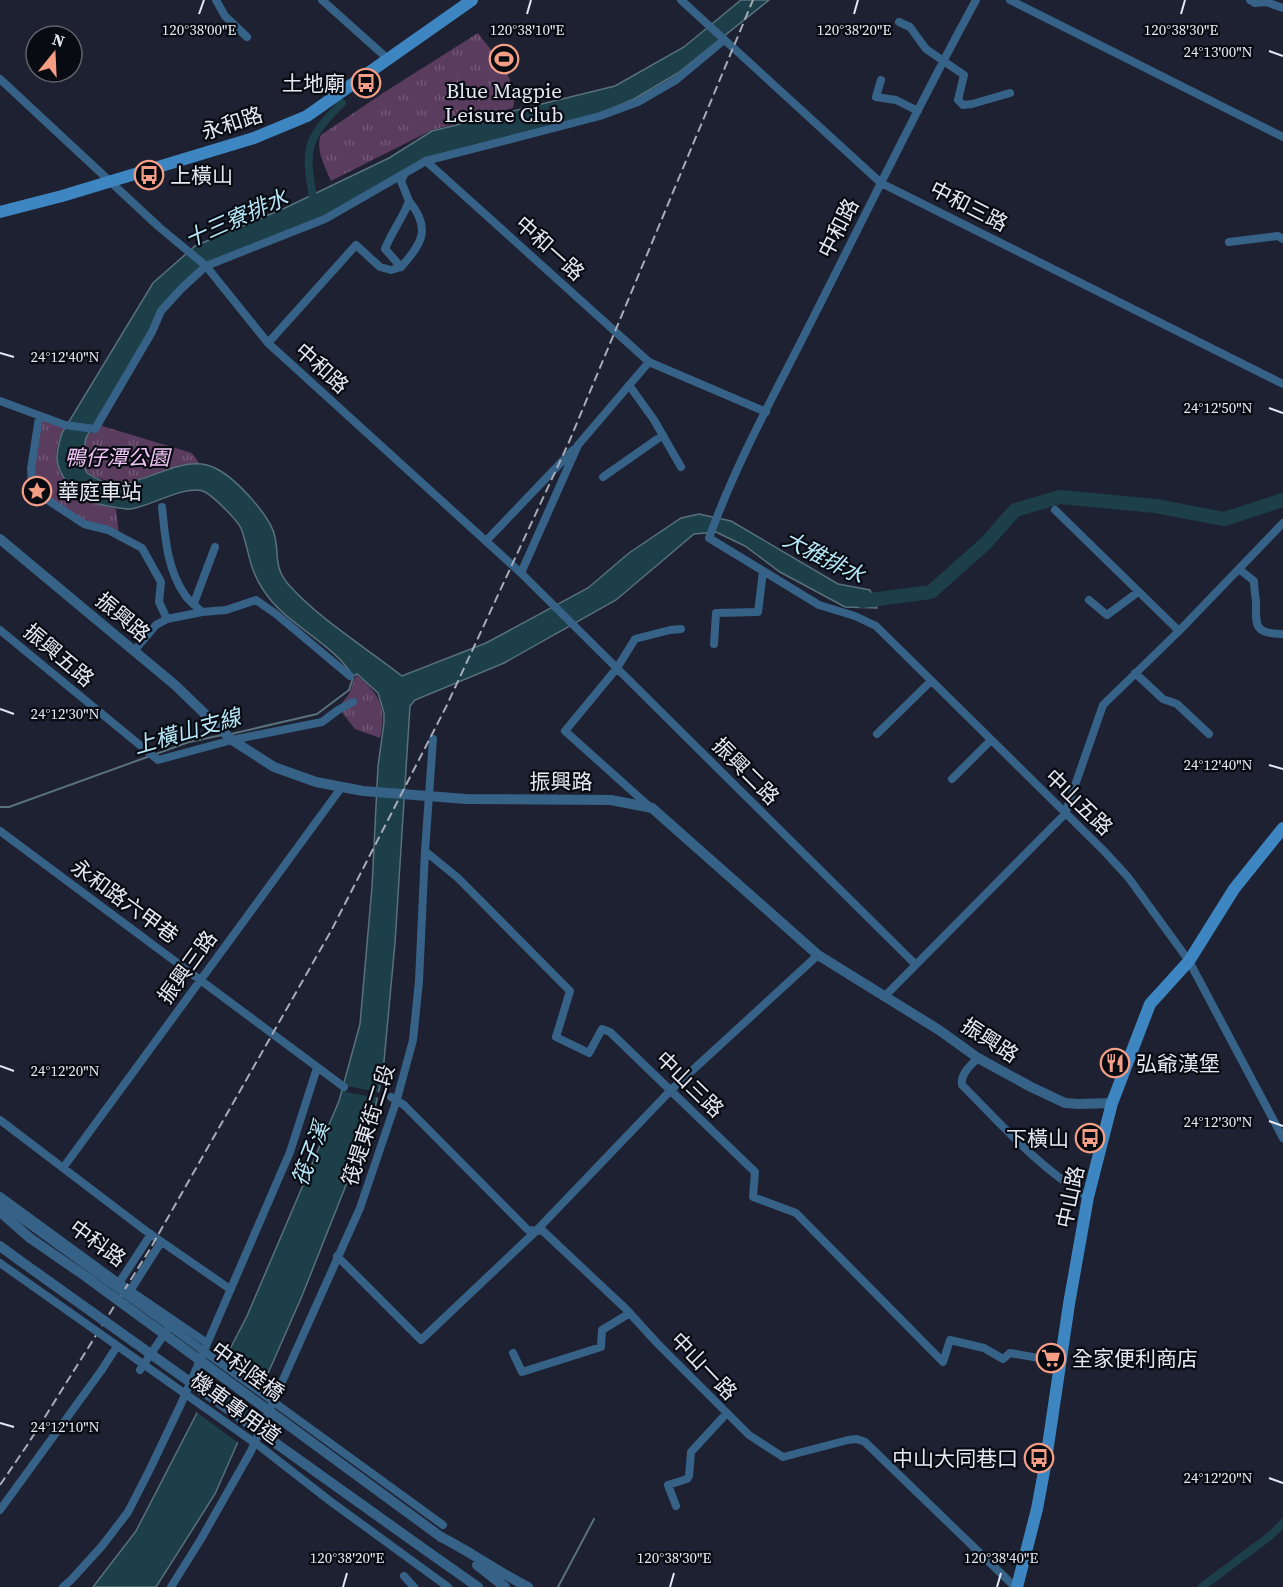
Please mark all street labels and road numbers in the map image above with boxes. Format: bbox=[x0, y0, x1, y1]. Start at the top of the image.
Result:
street label: 永和路 bbox=[198, 99, 266, 147]
street label: 中和三路 bbox=[925, 174, 1013, 238]
street label: 中和路 bbox=[811, 193, 865, 263]
street label: 中和一路 bbox=[509, 209, 591, 287]
street label: 中和路 bbox=[289, 336, 355, 400]
street label: 振興路 bbox=[90, 586, 156, 648]
street label: 振興五路 bbox=[18, 617, 100, 693]
street label: 振興二路 bbox=[706, 731, 786, 811]
street label: 中山五路 bbox=[1039, 762, 1119, 842]
street label: 振興路 bbox=[530, 767, 593, 796]
street label: 永和路六甲巷 bbox=[66, 852, 184, 950]
street label: 振興三路 bbox=[151, 924, 223, 1010]
street label: 振興路 bbox=[956, 1011, 1024, 1069]
street label: 中山三路 bbox=[650, 1044, 730, 1124]
street label: 筏堤東街二段 bbox=[335, 1061, 401, 1189]
street label: 中山路 bbox=[1049, 1163, 1091, 1231]
street label: 中科路 bbox=[64, 1213, 132, 1273]
street label: 中山一路 bbox=[664, 1326, 744, 1406]
street label: 中科陸橋 bbox=[205, 1335, 291, 1407]
street label: 機車專用道 bbox=[185, 1365, 287, 1451]

